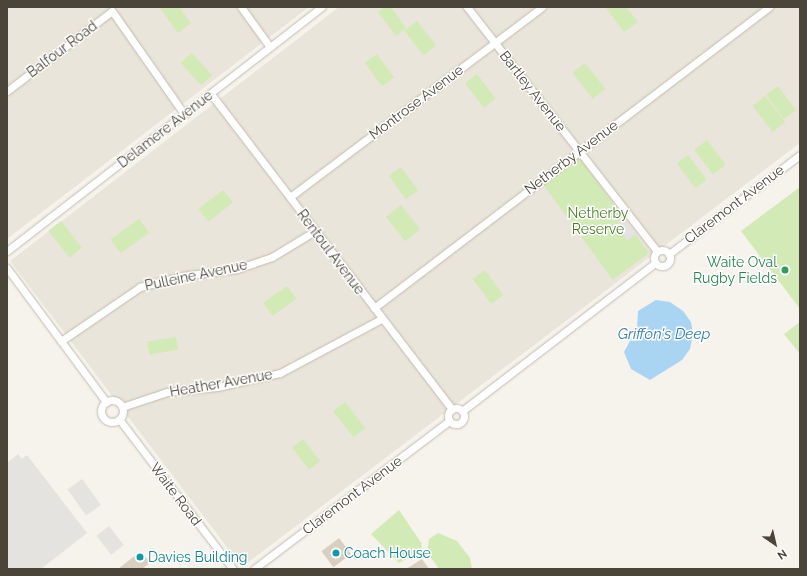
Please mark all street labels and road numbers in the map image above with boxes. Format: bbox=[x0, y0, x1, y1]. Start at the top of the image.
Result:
street label: Balfour Road bbox=[23, 17, 101, 81]
street label: Bartley Avenue bbox=[496, 47, 570, 135]
street label: Montrose Avenue bbox=[365, 61, 467, 143]
street label: Delamere Avenue bbox=[114, 87, 216, 171]
street label: Netherby Avenue bbox=[521, 116, 621, 198]
street label: Claremont Avenue bbox=[681, 161, 787, 247]
street label: Rentoul Avenue bbox=[293, 206, 369, 298]
street label: Pulleine Avenue bbox=[143, 256, 249, 294]
street label: Heather Avenue bbox=[168, 366, 274, 400]
street label: Claremont Avenue bbox=[299, 452, 405, 538]
street label: Waite Road bbox=[147, 459, 205, 529]

